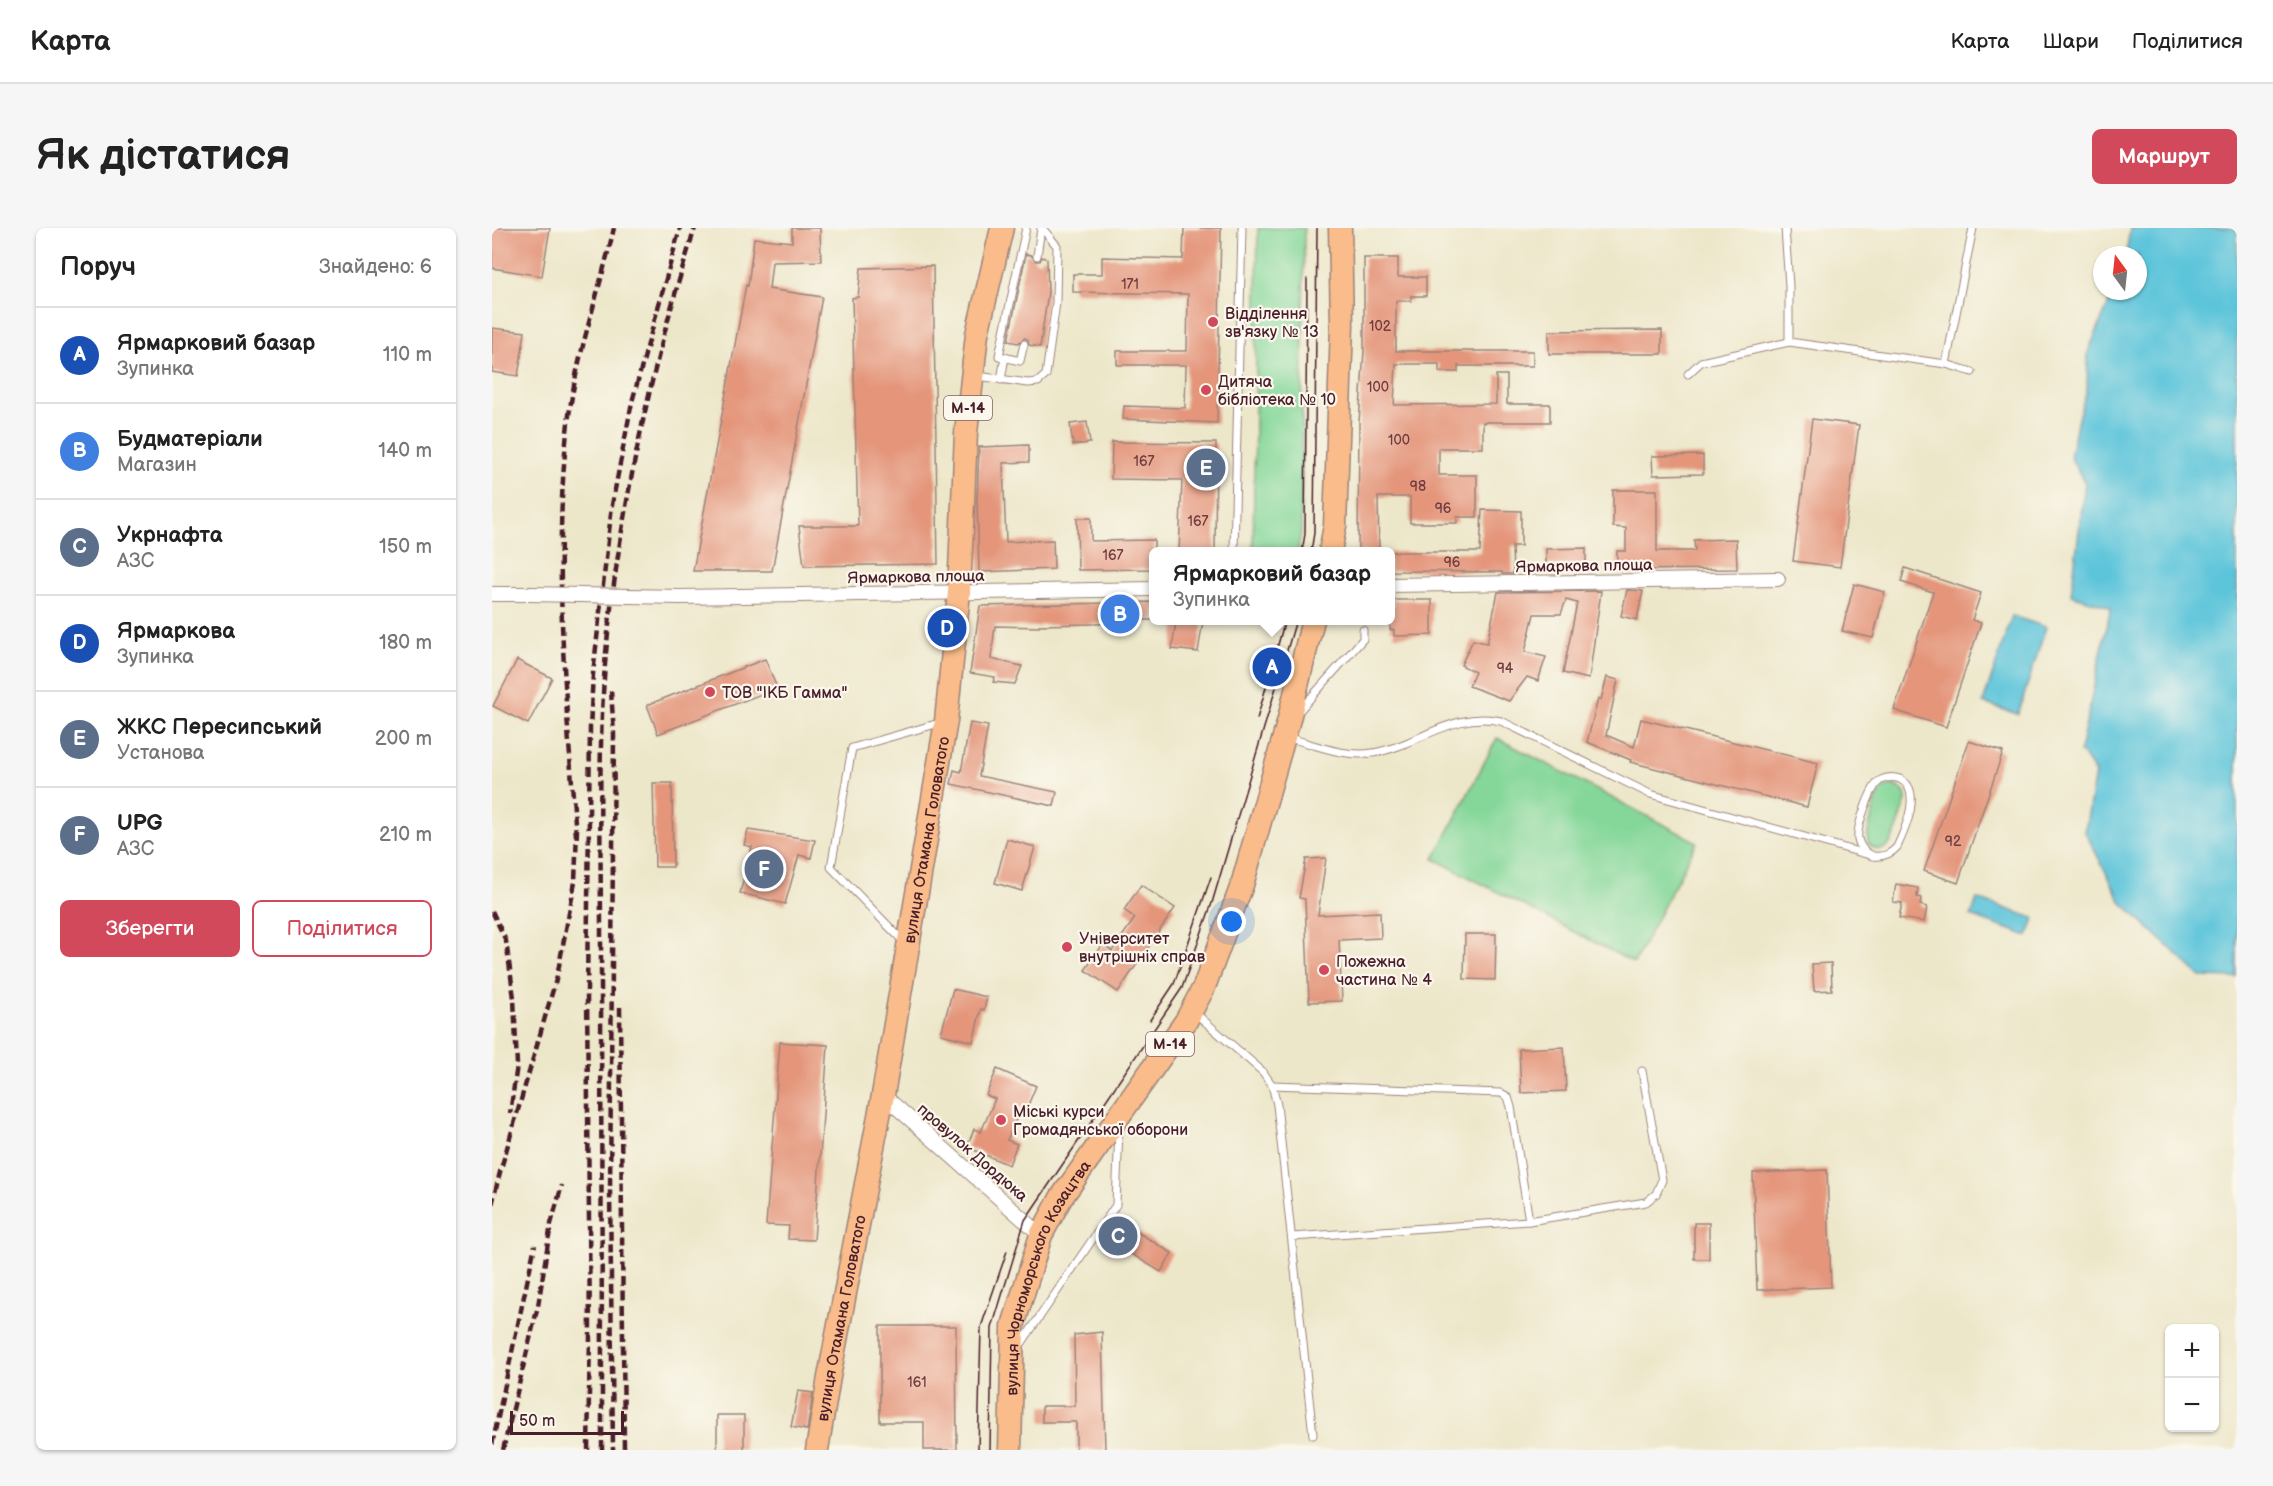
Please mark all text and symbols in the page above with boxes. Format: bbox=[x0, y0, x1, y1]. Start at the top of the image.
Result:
text: Карта bbox=[30, 25, 110, 58]
text: Карта bbox=[1950, 29, 2010, 54]
text: Шари bbox=[2043, 29, 2099, 54]
text: Поділитися bbox=[2132, 29, 2243, 54]
button: Маршрут bbox=[2092, 129, 2237, 184]
text: Як дістатися bbox=[36, 131, 290, 182]
north arrow bbox=[2093, 246, 2147, 300]
text: Поруч bbox=[60, 252, 136, 283]
text: Знайдено: 6 bbox=[319, 255, 432, 279]
house number: 171 bbox=[1121, 276, 1139, 293]
place label: Відділення зв'язку № 13 bbox=[1225, 305, 1319, 342]
marker: Відділення зв'язку № 13 bbox=[1206, 315, 1220, 329]
house number: 102 bbox=[1369, 318, 1392, 335]
text: Ярмарковий базар bbox=[117, 330, 315, 357]
text: A bbox=[73, 343, 86, 367]
text: 110 m bbox=[383, 343, 432, 367]
text: Зупинка bbox=[117, 357, 194, 381]
place label: Дитяча бібліотека № 10 bbox=[1218, 373, 1336, 410]
house number: 100 bbox=[1367, 379, 1389, 396]
marker: Дитяча бібліотека № 10 bbox=[1199, 383, 1213, 397]
road number: М-14 bbox=[944, 396, 992, 420]
text: Будматеріали bbox=[117, 426, 263, 453]
house number: 100 bbox=[1388, 432, 1410, 449]
text: B bbox=[72, 439, 87, 463]
text: 140 m bbox=[378, 439, 432, 463]
pin: E bbox=[1186, 446, 1226, 490]
text: Магазин bbox=[117, 453, 197, 477]
house number: 167 bbox=[1134, 453, 1155, 470]
house number: 98 bbox=[1410, 478, 1426, 495]
house number: 96 bbox=[1435, 500, 1452, 517]
house number: 167 bbox=[1188, 513, 1209, 530]
text: Укрнафта bbox=[117, 522, 222, 549]
text: C bbox=[72, 535, 87, 559]
text: 150 m bbox=[379, 535, 432, 559]
house number: 167 bbox=[1103, 547, 1124, 564]
popup bbox=[1149, 547, 1395, 625]
text: АЗС bbox=[117, 549, 154, 573]
house number: 96 bbox=[1444, 554, 1461, 571]
street label: Ярмаркова площа bbox=[1515, 556, 1653, 577]
text: Ярмарковий базар bbox=[1173, 561, 1371, 588]
street label: Ярмаркова площа bbox=[847, 567, 985, 588]
text: Зупинка bbox=[1173, 588, 1250, 612]
pin: B bbox=[1100, 592, 1140, 636]
pin: D bbox=[928, 606, 966, 650]
text: Ярмаркова bbox=[117, 618, 235, 645]
text: D bbox=[73, 631, 86, 655]
text: 180 m bbox=[379, 631, 432, 655]
pin: A bbox=[1252, 644, 1292, 690]
text: Зупинка bbox=[117, 645, 194, 669]
house number: 94 bbox=[1497, 660, 1514, 677]
place label: ТОВ "ІКБ Гамма" bbox=[722, 684, 848, 703]
marker: ТОВ "ІКБ Гамма" bbox=[703, 685, 717, 699]
text: ЖКС Пересипський bbox=[117, 714, 322, 741]
text: E bbox=[73, 727, 86, 751]
text: 200 m bbox=[375, 727, 432, 751]
street label: вулиця Отамана Головатого bbox=[901, 735, 954, 945]
text: Установа bbox=[117, 741, 205, 765]
text: UPG bbox=[117, 810, 163, 837]
text: F bbox=[73, 823, 86, 847]
text: 210 m bbox=[379, 823, 432, 847]
house number: 92 bbox=[1945, 833, 1962, 850]
text: АЗС bbox=[117, 837, 154, 861]
pin: F bbox=[744, 846, 784, 892]
button: Зберегти bbox=[60, 900, 240, 957]
button: Поділитися bbox=[252, 900, 432, 957]
your location bbox=[1217, 907, 1246, 936]
place label: Університет внутрішніх справ bbox=[1079, 930, 1206, 967]
marker: Університет внутрішніх справ bbox=[1060, 940, 1074, 954]
place label: Пожежна частина № 4 bbox=[1336, 953, 1432, 990]
marker: Пожежна частина № 4 bbox=[1317, 963, 1331, 977]
road number: М-14 bbox=[1146, 1032, 1194, 1056]
street label: провулок Дордюка bbox=[913, 1100, 1032, 1207]
place label: Міські курси Громадянської оборони bbox=[1013, 1103, 1188, 1140]
marker: Міські курси Громадянської оборони bbox=[994, 1113, 1008, 1127]
street label: вулиця Чорноморського Козацтва bbox=[1003, 1157, 1096, 1396]
street label: вулиця Отамана Головатого bbox=[814, 1214, 871, 1423]
pin: C bbox=[1098, 1214, 1138, 1258]
map controls bbox=[2165, 1324, 2219, 1432]
button: + bbox=[2165, 1324, 2219, 1378]
house number: 161 bbox=[907, 1374, 927, 1391]
button: − bbox=[2165, 1378, 2219, 1432]
scale bar bbox=[510, 1408, 624, 1436]
text: 50 m bbox=[519, 1412, 555, 1431]

